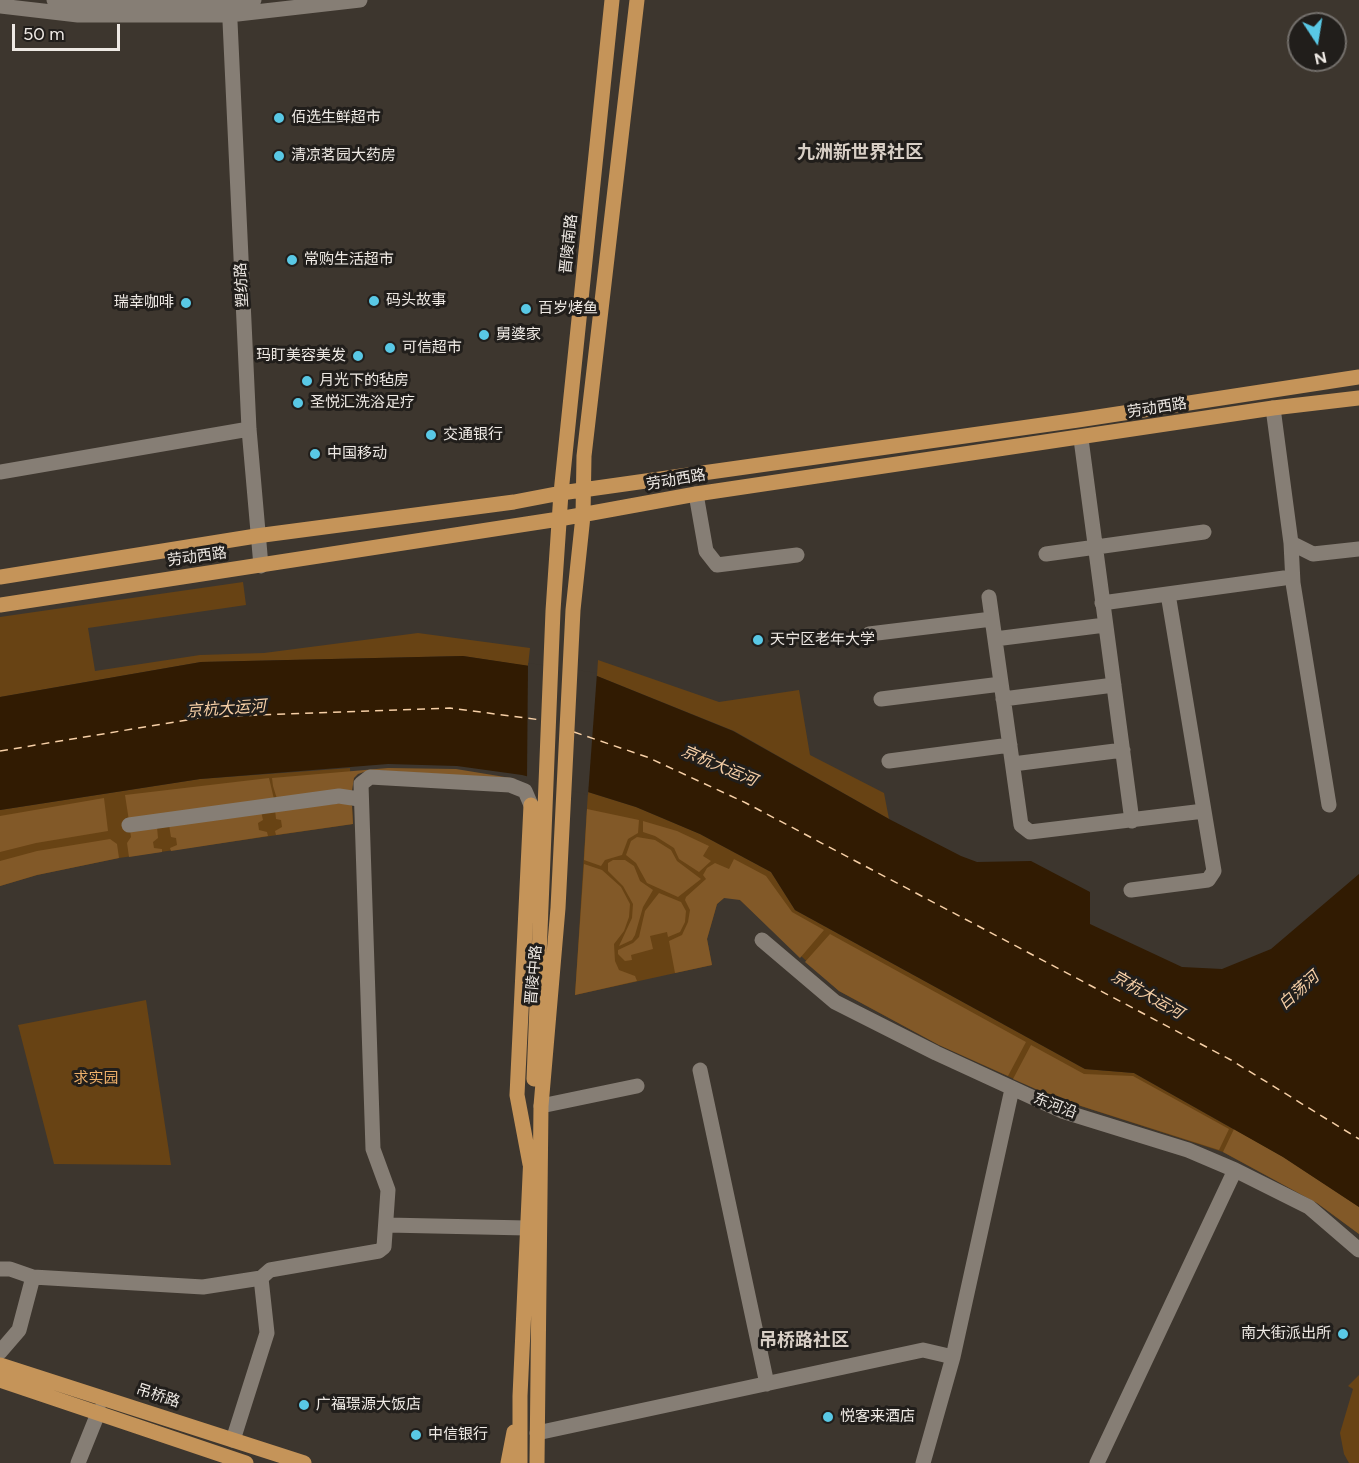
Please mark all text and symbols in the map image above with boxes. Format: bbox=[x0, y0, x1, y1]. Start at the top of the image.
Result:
scale bar bbox=[15, 12, 123, 50]
north arrow bbox=[1287, 12, 1347, 72]
text: 50 m bbox=[23, 23, 65, 45]
text: N bbox=[1312, 48, 1328, 69]
place label: 佰选生鲜超市 bbox=[291, 109, 381, 127]
marker: 佰选生鲜超市 bbox=[272, 111, 286, 125]
district label: 九洲新世界社区 bbox=[797, 142, 923, 164]
place label: 清凉茗园大药房 bbox=[291, 147, 396, 165]
marker: 清凉茗园大药房 bbox=[272, 149, 286, 163]
street label: 晋陵南路 bbox=[557, 213, 581, 275]
place label: 常购生活超市 bbox=[304, 251, 394, 269]
marker: 常购生活超市 bbox=[285, 253, 299, 267]
street label: 塑纺路 bbox=[232, 262, 252, 308]
place label: 码头故事 bbox=[386, 292, 446, 310]
place label: 瑞幸咖啡 bbox=[114, 294, 174, 312]
marker: 码头故事 bbox=[367, 294, 381, 308]
marker: 瑞幸咖啡 bbox=[179, 296, 193, 310]
place label: 百岁烤鱼 bbox=[538, 300, 598, 318]
marker: 百岁烤鱼 bbox=[519, 302, 533, 316]
place label: 舅婆家 bbox=[496, 326, 541, 344]
marker: 舅婆家 bbox=[477, 328, 491, 342]
place label: 可信超市 bbox=[402, 339, 462, 357]
marker: 可信超市 bbox=[383, 341, 397, 355]
place label: 玛盯美容美发 bbox=[256, 347, 346, 365]
marker: 玛盯美容美发 bbox=[351, 349, 365, 363]
place label: 月光下的毡房 bbox=[319, 372, 409, 390]
marker: 月光下的毡房 bbox=[300, 374, 314, 388]
place label: 圣悦汇洗浴足疗 bbox=[310, 394, 415, 412]
street label: 劳动西路 bbox=[1126, 394, 1188, 422]
marker: 圣悦汇洗浴足疗 bbox=[291, 396, 305, 410]
place label: 交通银行 bbox=[443, 426, 503, 444]
marker: 交通银行 bbox=[424, 428, 438, 442]
place label: 中国移动 bbox=[327, 445, 387, 463]
marker: 中国移动 bbox=[308, 447, 322, 461]
street label: 劳动西路 bbox=[645, 466, 707, 494]
street label: 劳动西路 bbox=[166, 544, 228, 570]
place label: 天宁区老年大学 bbox=[770, 631, 875, 649]
marker: 天宁区老年大学 bbox=[751, 633, 765, 647]
water label: 京杭大运河 bbox=[185, 697, 267, 721]
water label: 京杭大运河 bbox=[678, 742, 760, 790]
street label: 晋陵中路 bbox=[522, 944, 546, 1006]
water label: 京杭大运河 bbox=[1108, 967, 1186, 1023]
water label: 白荡河 bbox=[1275, 968, 1323, 1014]
park label: 求实园 bbox=[74, 1070, 118, 1088]
street label: 东河沿 bbox=[1031, 1090, 1079, 1122]
place label: 南大街派出所 bbox=[1241, 1325, 1331, 1343]
marker: 南大街派出所 bbox=[1336, 1327, 1350, 1341]
district label: 吊桥路社区 bbox=[759, 1330, 849, 1352]
street label: 吊桥路 bbox=[134, 1380, 182, 1412]
place label: 广福璟源大饭店 bbox=[316, 1396, 421, 1414]
marker: 广福璟源大饭店 bbox=[297, 1398, 311, 1412]
place label: 悦客来酒店 bbox=[840, 1408, 915, 1426]
marker: 悦客来酒店 bbox=[821, 1410, 835, 1424]
place label: 中信银行 bbox=[428, 1426, 488, 1444]
marker: 中信银行 bbox=[409, 1428, 423, 1442]

